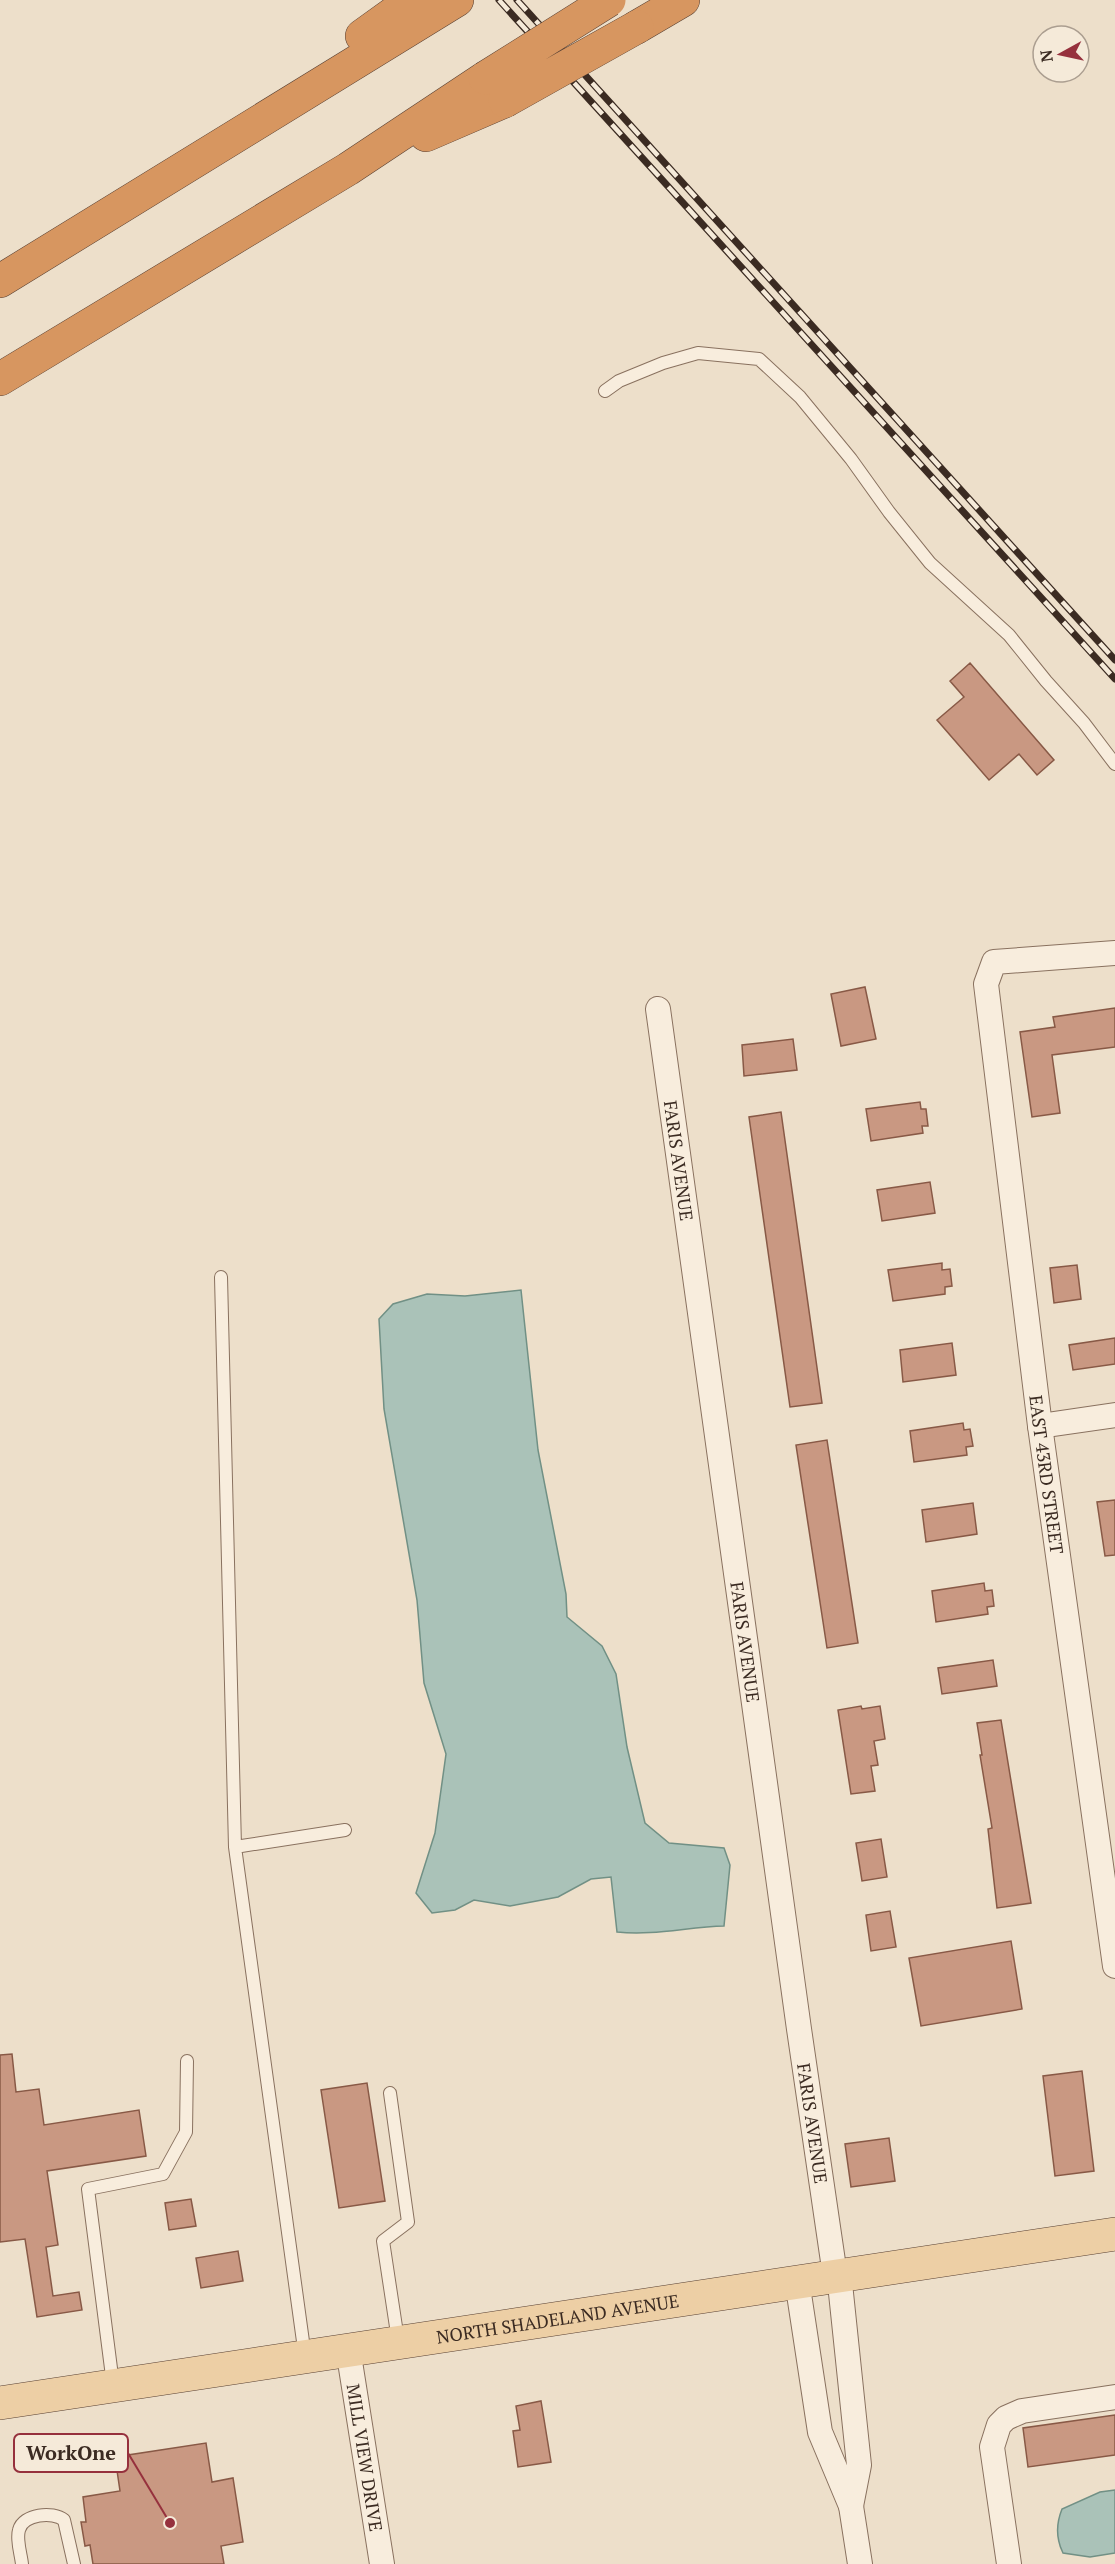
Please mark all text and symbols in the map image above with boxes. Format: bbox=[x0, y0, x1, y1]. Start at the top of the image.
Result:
north arrow bbox=[1031, 24, 1091, 84]
text: N bbox=[1034, 49, 1058, 64]
street label: FARIS AVENUE bbox=[659, 1099, 699, 1222]
street label: EAST 43RD STREET bbox=[1024, 1394, 1070, 1555]
street label: FARIS AVENUE bbox=[725, 1580, 766, 1704]
street label: FARIS AVENUE bbox=[792, 2062, 833, 2185]
street label: NORTH SHADELAND AVENUE bbox=[435, 2288, 681, 2349]
street label: MILL VIEW DRIVE bbox=[342, 2382, 389, 2533]
callout: WorkOne bbox=[14, 2434, 128, 2472]
text: WorkOne bbox=[26, 2439, 116, 2466]

